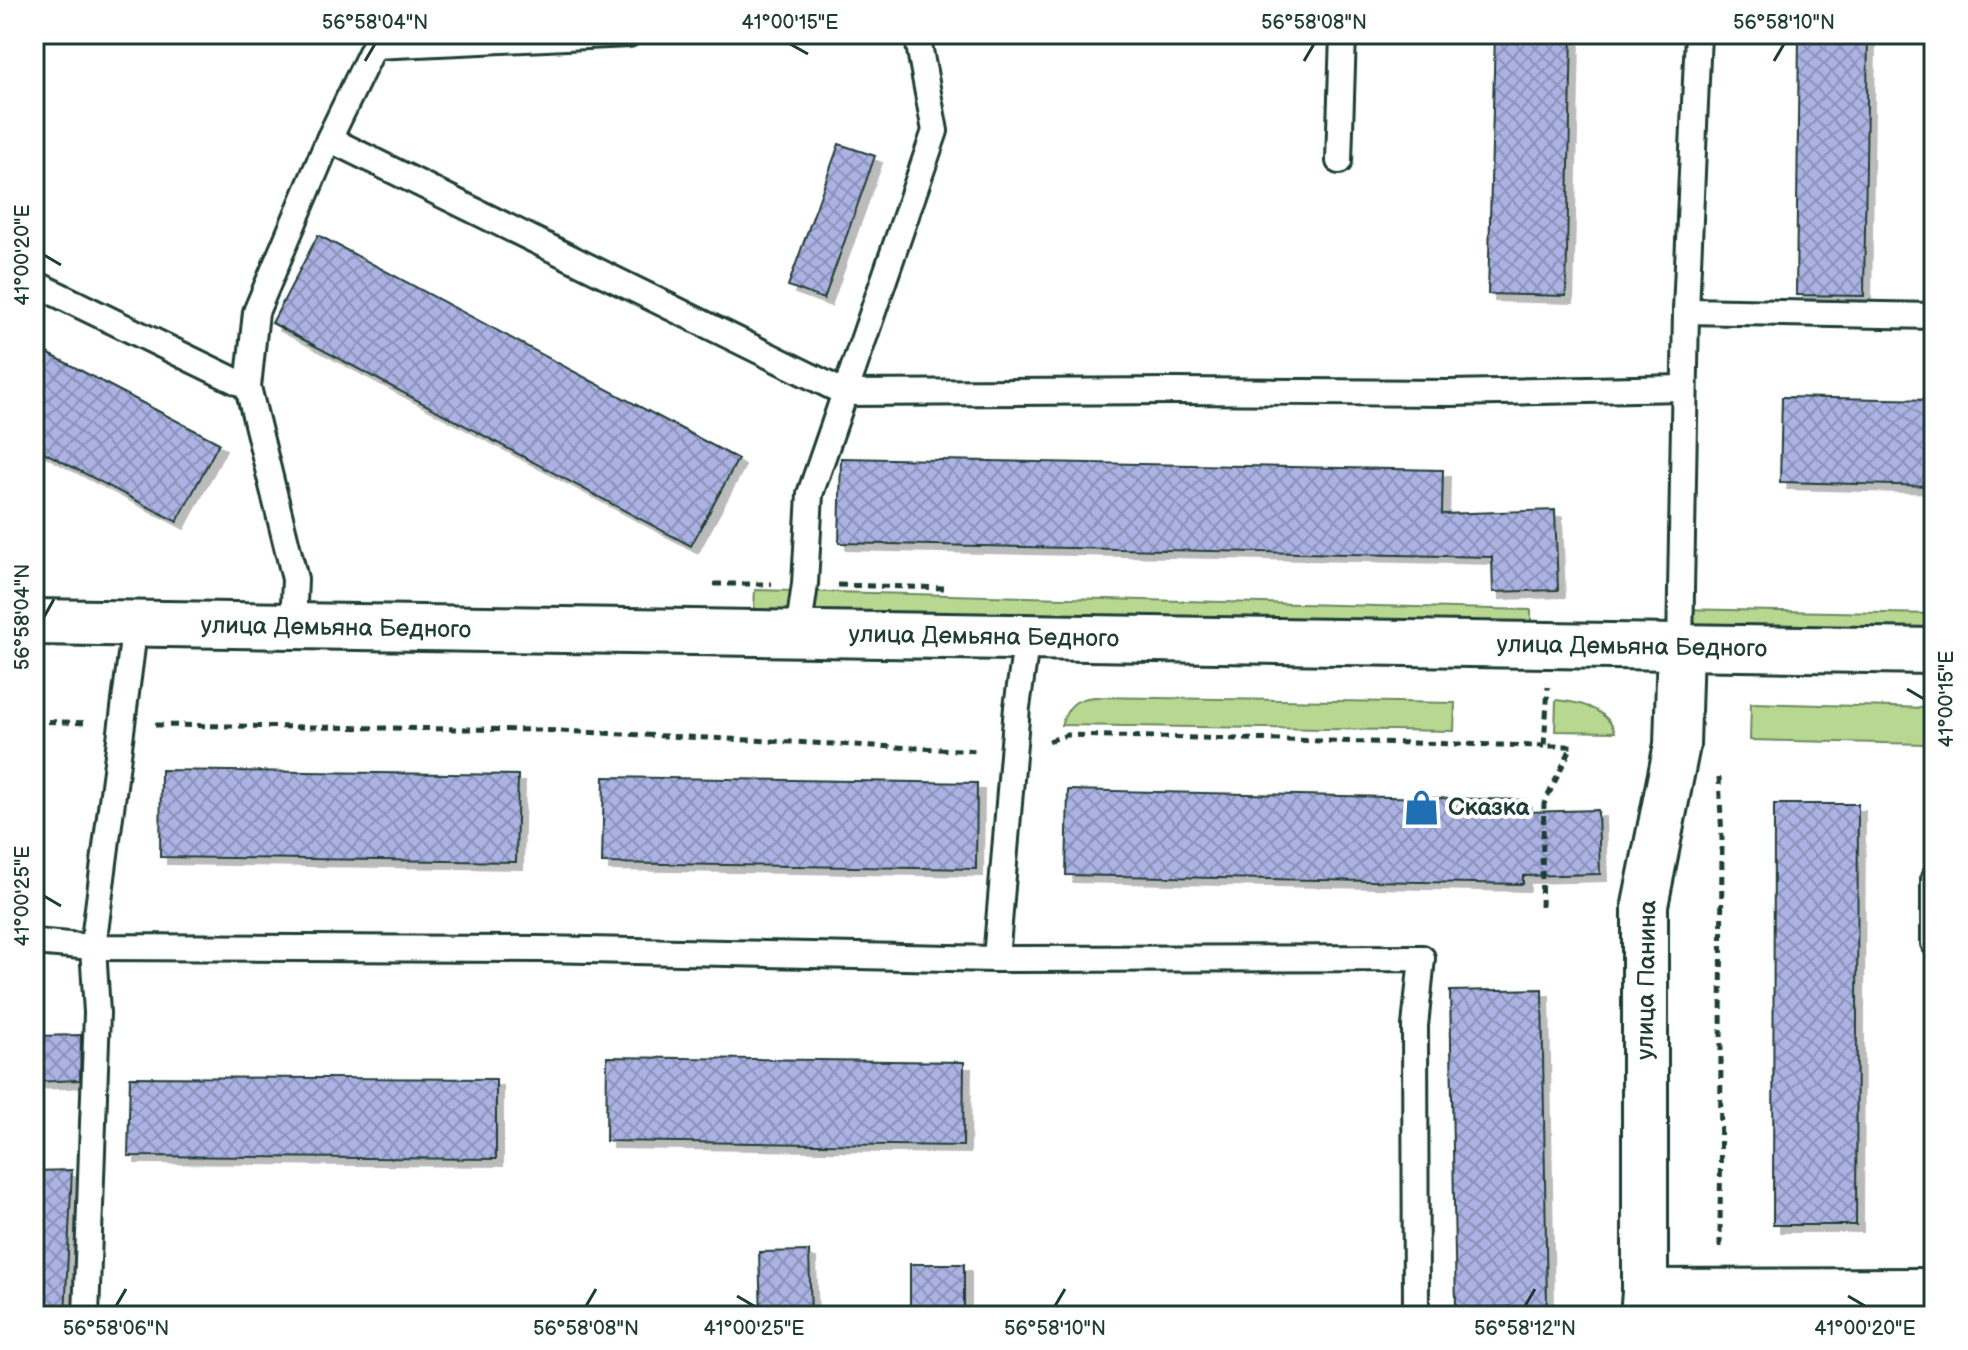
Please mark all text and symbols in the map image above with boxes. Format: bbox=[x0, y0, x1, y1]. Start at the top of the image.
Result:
text: 56°58'04"N bbox=[322, 11, 428, 35]
text: 41°00'15"E bbox=[742, 11, 839, 35]
text: 56°58'08"N bbox=[1261, 11, 1367, 35]
text: 56°58'10"N bbox=[1733, 11, 1835, 35]
text: 41°00'20"E bbox=[11, 204, 35, 306]
text: 56°58'04"N bbox=[11, 564, 35, 670]
street label: улица Демьяна Бедного bbox=[200, 611, 471, 644]
street label: улица Демьяна Бедного bbox=[848, 620, 1119, 653]
street label: улица Демьяна Бедного bbox=[1496, 630, 1767, 663]
text: 41°00'15"E bbox=[1935, 651, 1959, 748]
shop icon: Сказка bbox=[1403, 788, 1441, 826]
place label: Сказка bbox=[1448, 793, 1531, 822]
text: 41°00'25"E bbox=[11, 845, 35, 947]
street label: улица Панина bbox=[1631, 900, 1662, 1060]
text: 56°58'06"N bbox=[63, 1317, 169, 1341]
text: 56°58'08"N bbox=[533, 1317, 639, 1341]
text: 41°00'25"E bbox=[703, 1317, 805, 1341]
text: 56°58'10"N bbox=[1004, 1317, 1106, 1341]
text: 56°58'12"N bbox=[1474, 1317, 1576, 1341]
text: 41°00'20"E bbox=[1814, 1317, 1916, 1341]

